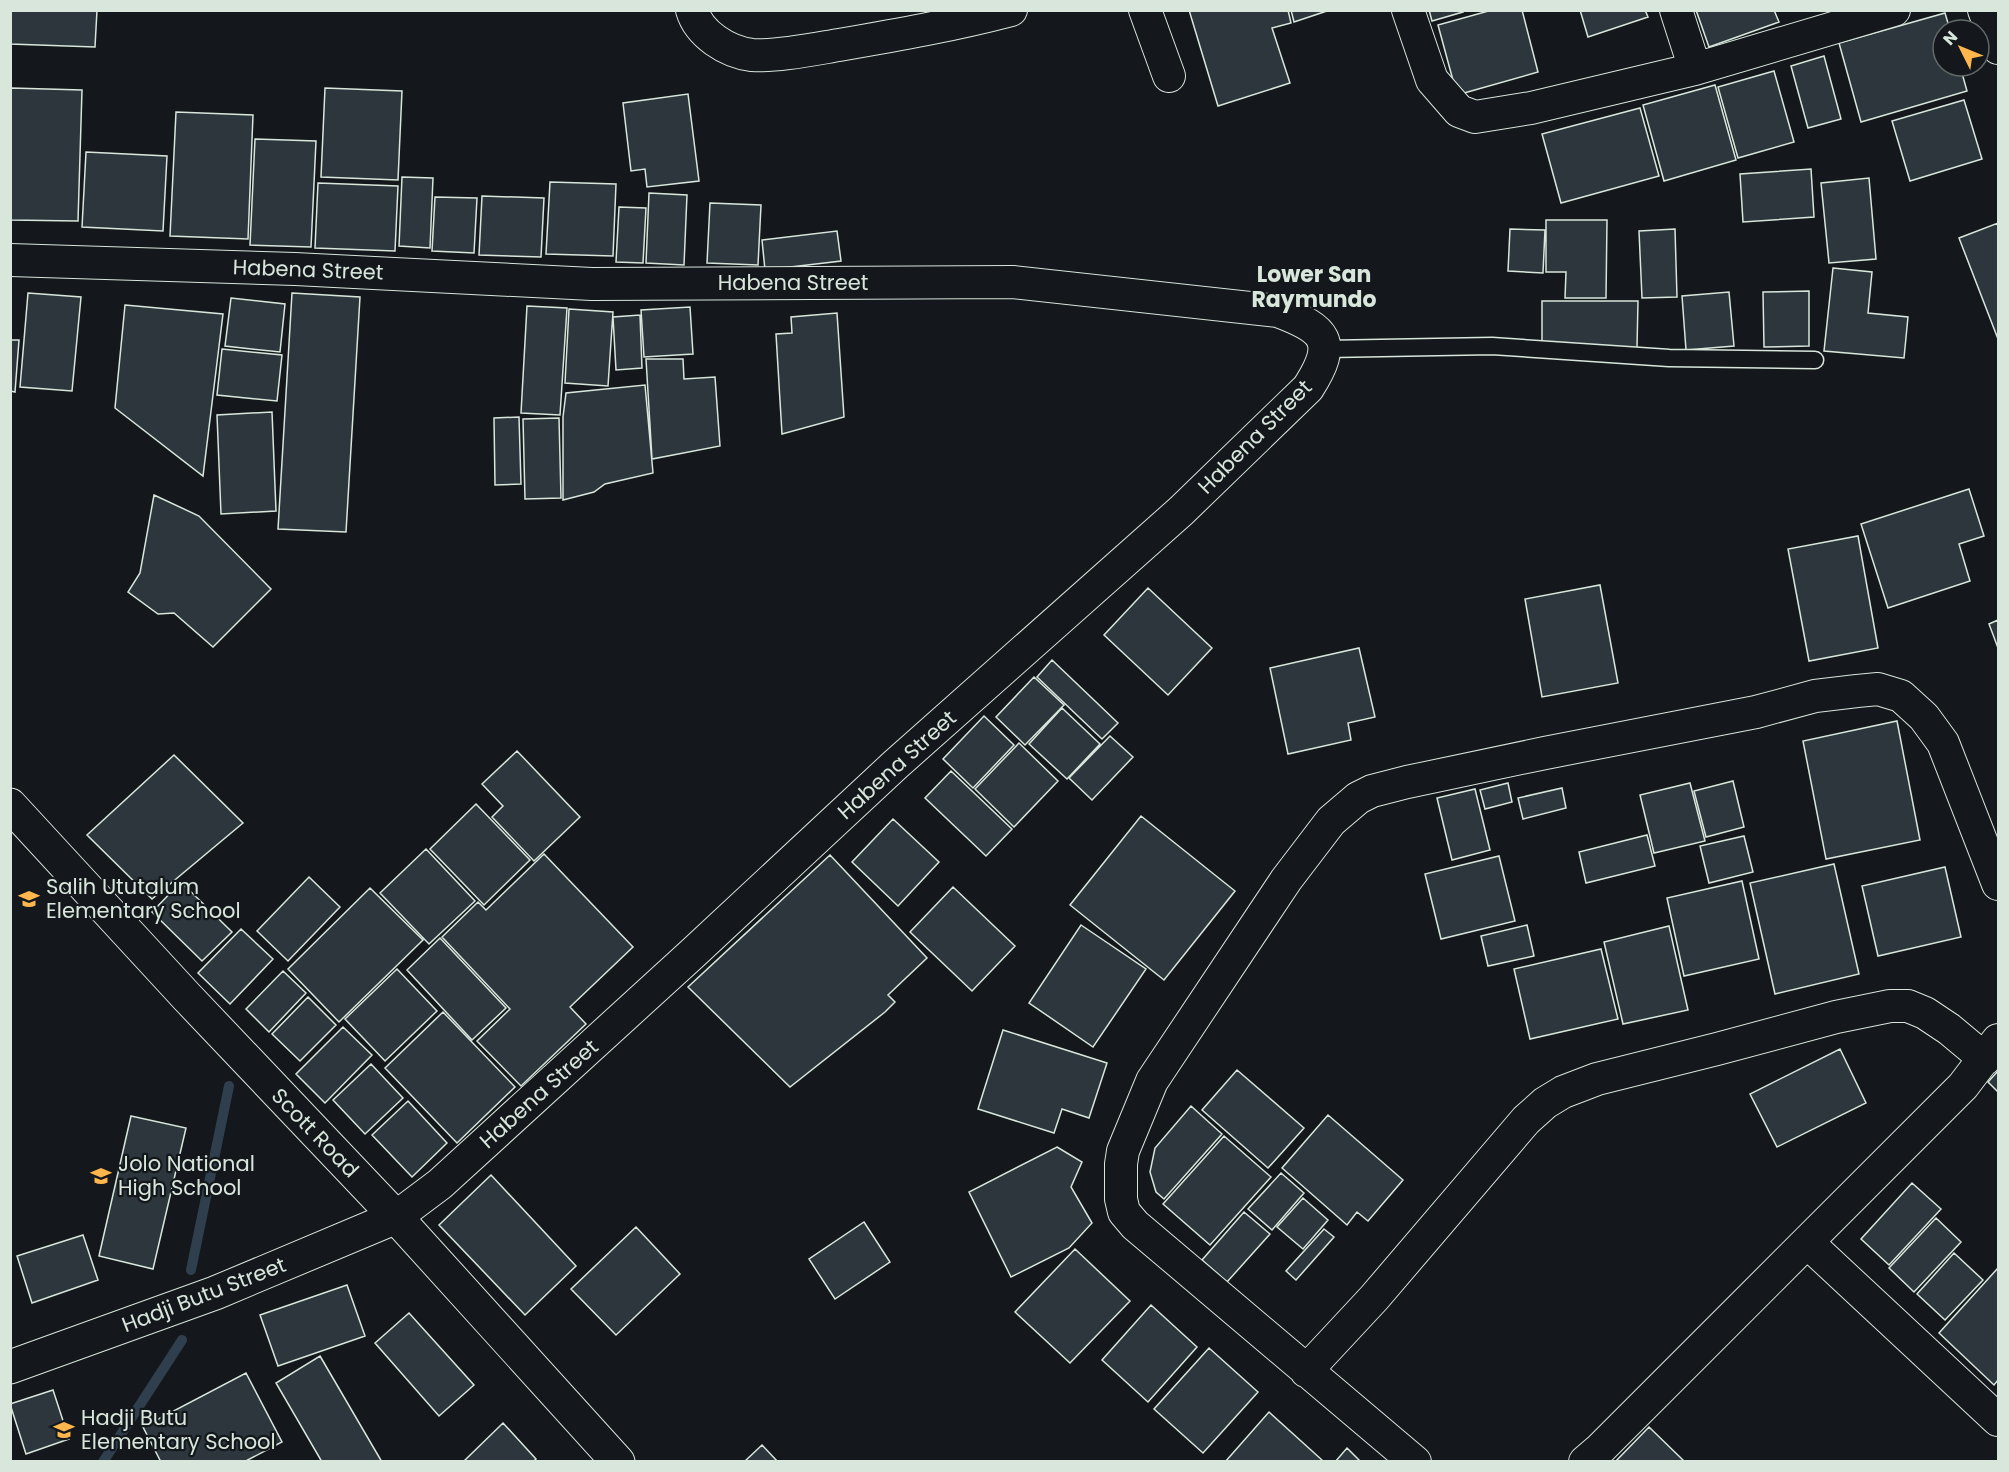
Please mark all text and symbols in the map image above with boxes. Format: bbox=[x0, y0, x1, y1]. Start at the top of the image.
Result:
north arrow bbox=[1931, 18, 1991, 78]
text: N bbox=[1938, 26, 1963, 50]
street label: Habena Street bbox=[232, 252, 384, 287]
district label: Lower San Raymundo bbox=[1251, 259, 1377, 315]
street label: Habena Street bbox=[718, 268, 868, 297]
street label: Habena Street bbox=[1191, 373, 1318, 500]
street label: Habena Street bbox=[831, 703, 962, 826]
place label: Salih Ututalum Elementary School bbox=[46, 872, 241, 925]
school or university icon: Salih Ututalum Elementary School bbox=[17, 887, 41, 911]
street label: Habena Street bbox=[473, 1032, 604, 1155]
street label: Scott Road bbox=[265, 1082, 365, 1184]
place label: Jolo National High School bbox=[118, 1149, 255, 1202]
school or university icon: Jolo National High School bbox=[89, 1164, 113, 1188]
street label: Hadji Butu Street bbox=[118, 1250, 290, 1339]
place label: Hadji Butu Elementary School bbox=[81, 1403, 276, 1456]
school or university icon: Hadji Butu Elementary School bbox=[52, 1418, 76, 1442]

